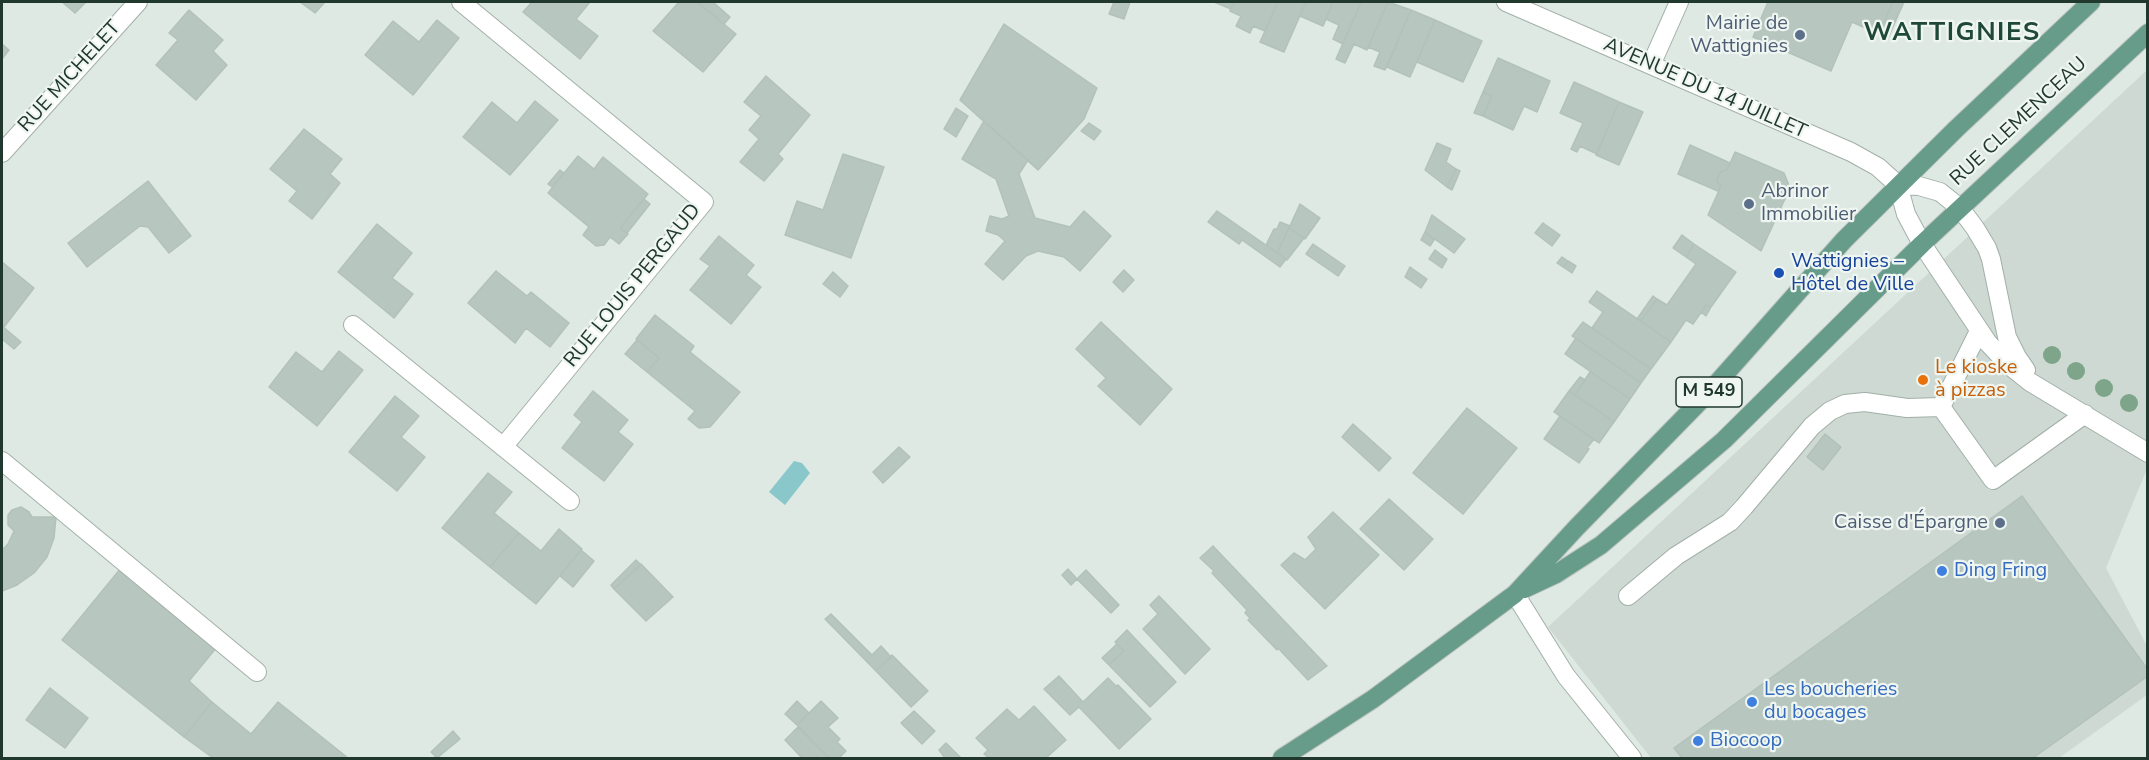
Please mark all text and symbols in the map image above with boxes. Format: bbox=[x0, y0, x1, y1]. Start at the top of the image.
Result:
place label: Mairie de Wattignies bbox=[1690, 12, 1788, 59]
street label: RUE MICHELET bbox=[14, 16, 126, 138]
district label: WATTIGNIES bbox=[1863, 18, 2041, 50]
marker: Mairie de Wattignies bbox=[1793, 28, 1807, 42]
street label: AVENUE DU 14 JUILLET bbox=[1600, 33, 1810, 145]
street label: RUE CLEMENCEAU bbox=[1946, 52, 2092, 192]
place label: Abrinor Immobilier bbox=[1761, 180, 1856, 227]
marker: Abrinor Immobilier bbox=[1742, 197, 1756, 211]
street label: RUE LOUIS PERGAUD bbox=[560, 199, 706, 373]
place label: Wattignies – Hôtel de Ville bbox=[1791, 250, 1914, 297]
marker: Wattignies – Hôtel de Ville bbox=[1772, 266, 1786, 280]
place label: Le kioske à pizzas bbox=[1935, 356, 2017, 403]
marker: Le kioske à pizzas bbox=[1916, 373, 1930, 387]
road number: M 549 bbox=[1676, 377, 1742, 407]
place label: Caisse d'Épargne bbox=[1834, 511, 1988, 535]
marker: Caisse d'Épargne bbox=[1993, 516, 2007, 530]
place label: Ding Fring bbox=[1954, 559, 2047, 583]
marker: Ding Fring bbox=[1935, 564, 1949, 578]
place label: Les boucheries du bocages bbox=[1764, 678, 1897, 725]
marker: Les boucheries du bocages bbox=[1745, 695, 1759, 709]
place label: Biocoop bbox=[1710, 729, 1782, 753]
marker: Biocoop bbox=[1691, 734, 1705, 748]

